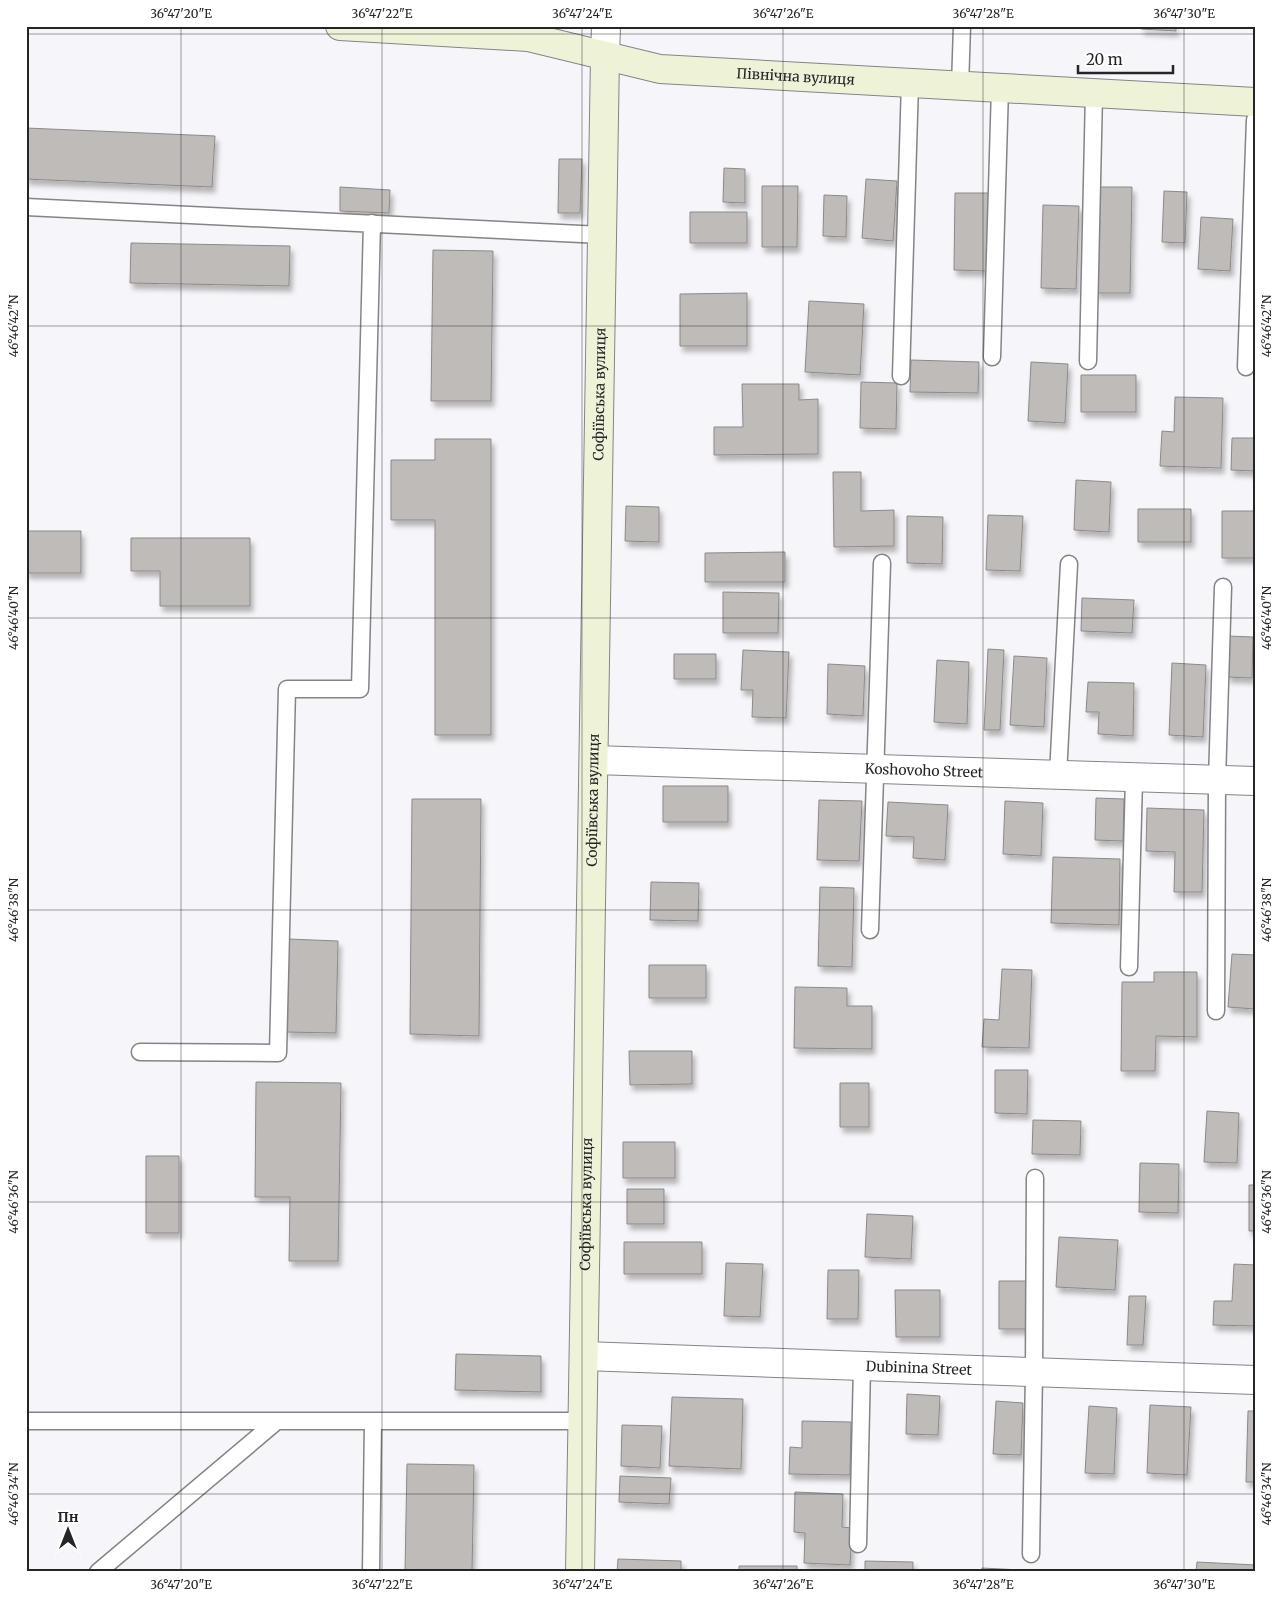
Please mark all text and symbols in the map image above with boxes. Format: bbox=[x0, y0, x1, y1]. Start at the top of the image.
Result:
text: 36°47'20"E bbox=[150, 6, 212, 21]
text: 36°47'22"E bbox=[352, 6, 413, 21]
text: 36°47'24"E bbox=[552, 6, 612, 21]
text: 36°47'26"E bbox=[753, 6, 814, 21]
text: 36°47'28"E bbox=[952, 6, 1014, 21]
text: 36°47'30"E bbox=[1153, 6, 1215, 21]
scale bar bbox=[1078, 42, 1174, 74]
text: 20 m bbox=[1086, 50, 1123, 69]
street label: Північна вулиця bbox=[736, 64, 855, 89]
text: 46°46'42"N bbox=[6, 294, 21, 357]
text: 46°46'42"N bbox=[1259, 294, 1274, 357]
street label: Софіївська вулиця bbox=[589, 327, 610, 461]
text: 46°46'40"N bbox=[6, 585, 21, 650]
text: 46°46'40"N bbox=[1259, 585, 1274, 650]
street label: Софіївська вулиця bbox=[583, 733, 603, 867]
street label: Koshovoho Street bbox=[864, 760, 984, 781]
text: 46°46'38"N bbox=[6, 877, 21, 942]
text: 46°46'38"N bbox=[1259, 877, 1274, 942]
street label: Софіївська вулиця bbox=[576, 1137, 596, 1271]
text: 46°46'36"N bbox=[6, 1170, 21, 1234]
text: 46°46'36"N bbox=[1259, 1170, 1274, 1234]
street label: Dubinina Street bbox=[865, 1357, 973, 1379]
text: 46°46'34"N bbox=[6, 1462, 21, 1526]
text: 46°46'34"N bbox=[1259, 1462, 1274, 1526]
north arrow bbox=[42, 1506, 92, 1556]
text: Пн bbox=[57, 1508, 79, 1526]
text: 36°47'20"E bbox=[150, 1577, 212, 1592]
text: 36°47'22"E bbox=[352, 1577, 413, 1592]
text: 36°47'24"E bbox=[552, 1577, 612, 1592]
text: 36°47'26"E bbox=[753, 1577, 814, 1592]
text: 36°47'28"E bbox=[952, 1577, 1014, 1592]
text: 36°47'30"E bbox=[1153, 1577, 1215, 1592]

